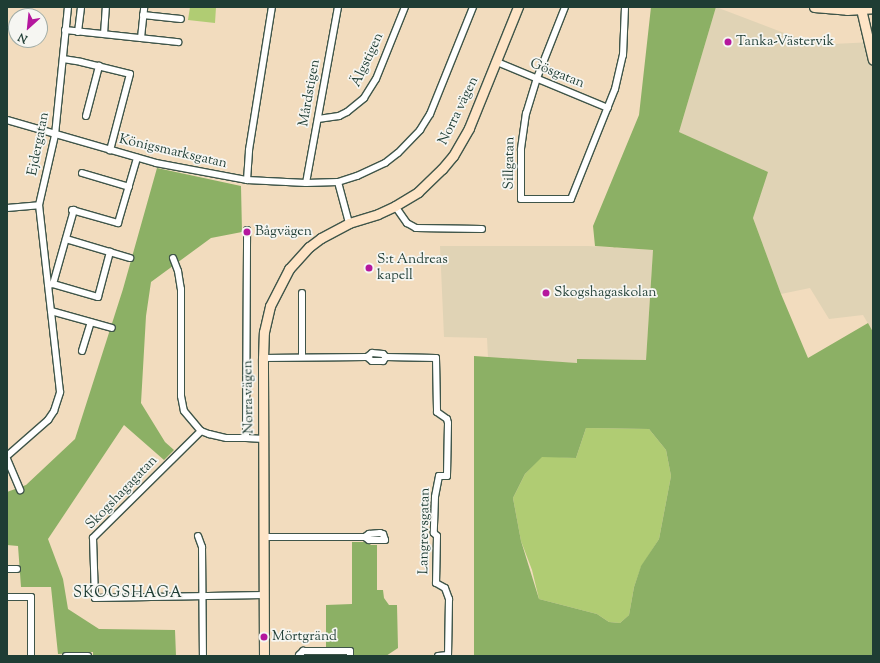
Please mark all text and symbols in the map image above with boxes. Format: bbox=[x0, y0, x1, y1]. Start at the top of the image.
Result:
north arrow bbox=[8, 8, 48, 48]
text: N bbox=[15, 29, 31, 47]
street label: Älgstigen bbox=[348, 30, 388, 90]
place label: Tanka-Västervik bbox=[736, 34, 834, 50]
marker: Tanka-Västervik bbox=[723, 37, 733, 47]
street label: Gösgatan bbox=[527, 55, 587, 93]
street label: Mårdstigen bbox=[296, 58, 324, 128]
street label: Norra vägen bbox=[435, 74, 483, 148]
street label: Ejdergatan bbox=[25, 111, 53, 177]
street label: Königsmarksgatan bbox=[117, 131, 229, 173]
street label: Sillgatan bbox=[501, 137, 519, 189]
place label: Bågvägen bbox=[255, 224, 312, 240]
marker: Bågvägen bbox=[242, 227, 252, 237]
place label: S:t Andreas kapell bbox=[377, 252, 448, 284]
marker: S:t Andreas kapell bbox=[364, 263, 374, 273]
place label: Skogshagaskolan bbox=[554, 285, 657, 301]
marker: Skogshagaskolan bbox=[541, 288, 551, 298]
street label: Norra vägen bbox=[240, 360, 258, 434]
street label: Skogshagagatan bbox=[83, 453, 161, 533]
street label: Langrevsgatan bbox=[416, 487, 434, 575]
district label: SKOGSHAGA bbox=[73, 585, 183, 603]
place label: Mörtgränd bbox=[272, 629, 337, 645]
marker: Mörtgränd bbox=[259, 632, 269, 642]

